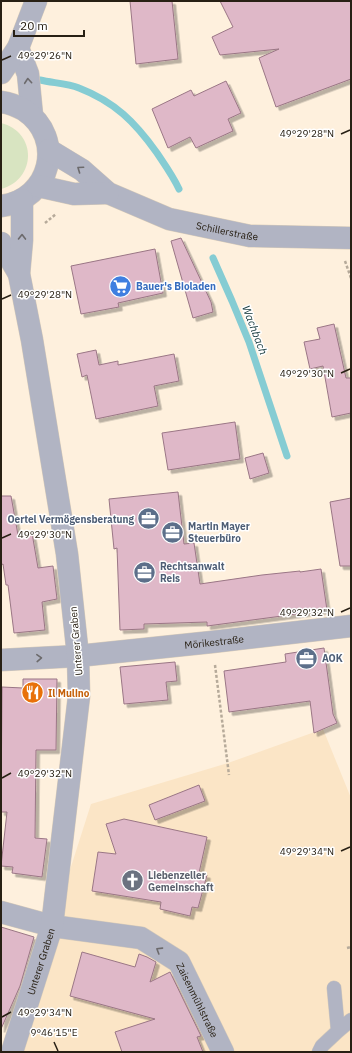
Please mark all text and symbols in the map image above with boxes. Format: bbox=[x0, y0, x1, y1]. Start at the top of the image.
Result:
scale bar bbox=[14, 12, 84, 38]
text: 20 m bbox=[20, 18, 48, 33]
text: 49°29'26"N bbox=[18, 49, 72, 62]
one-way arrow bbox=[24, 78, 33, 84]
text: 49°29'28"N bbox=[280, 127, 334, 140]
one-way arrow bbox=[77, 166, 84, 174]
street label: Schillerstraße bbox=[195, 218, 259, 243]
one-way arrow bbox=[18, 234, 26, 240]
supermarket icon: Bauer's Bioladen bbox=[108, 273, 134, 299]
place label: Bauer's Bioladen bbox=[136, 280, 216, 293]
text: 49°29'28"N bbox=[18, 288, 72, 301]
water label: Wachbach bbox=[239, 303, 271, 357]
text: 49°29'30"N bbox=[280, 367, 334, 380]
office icon: Oertel Vermögensberatung bbox=[136, 506, 162, 532]
place label: Oertel Vermögensberatung bbox=[7, 513, 134, 526]
office icon: Martin Mayer Steuerbüro bbox=[159, 519, 185, 545]
place label: Martin Mayer Steuerbüro bbox=[188, 520, 250, 545]
text: 49°29'30"N bbox=[18, 528, 72, 541]
office icon: Rechtsanwalt Reis bbox=[132, 559, 158, 585]
place label: Rechtsanwalt Reis bbox=[160, 560, 225, 585]
street label: Unterer Graben bbox=[66, 606, 86, 676]
text: 49°29'32"N bbox=[280, 606, 334, 619]
street label: Mörikestraße bbox=[184, 632, 245, 651]
office icon: AOK bbox=[294, 645, 320, 671]
place label: AOK bbox=[322, 652, 343, 665]
one-way arrow bbox=[36, 654, 42, 663]
restaurant icon: Il Mulino bbox=[20, 680, 46, 706]
place label: Il Mulino bbox=[48, 687, 90, 700]
text: 49°29'32"N bbox=[18, 767, 72, 780]
text: 49°29'34"N bbox=[280, 845, 334, 858]
church icon: Liebenzeller Gemeinschaft bbox=[120, 868, 146, 894]
place label: Liebenzeller Gemeinschaft bbox=[148, 869, 214, 894]
street label: Unterer Graben bbox=[24, 926, 57, 997]
one-way arrow bbox=[156, 947, 163, 955]
street label: Zaisenmühlstraße bbox=[174, 960, 222, 1040]
text: 49°29'34"N bbox=[18, 1006, 72, 1019]
text: 9°46'15"E bbox=[30, 1026, 78, 1039]

